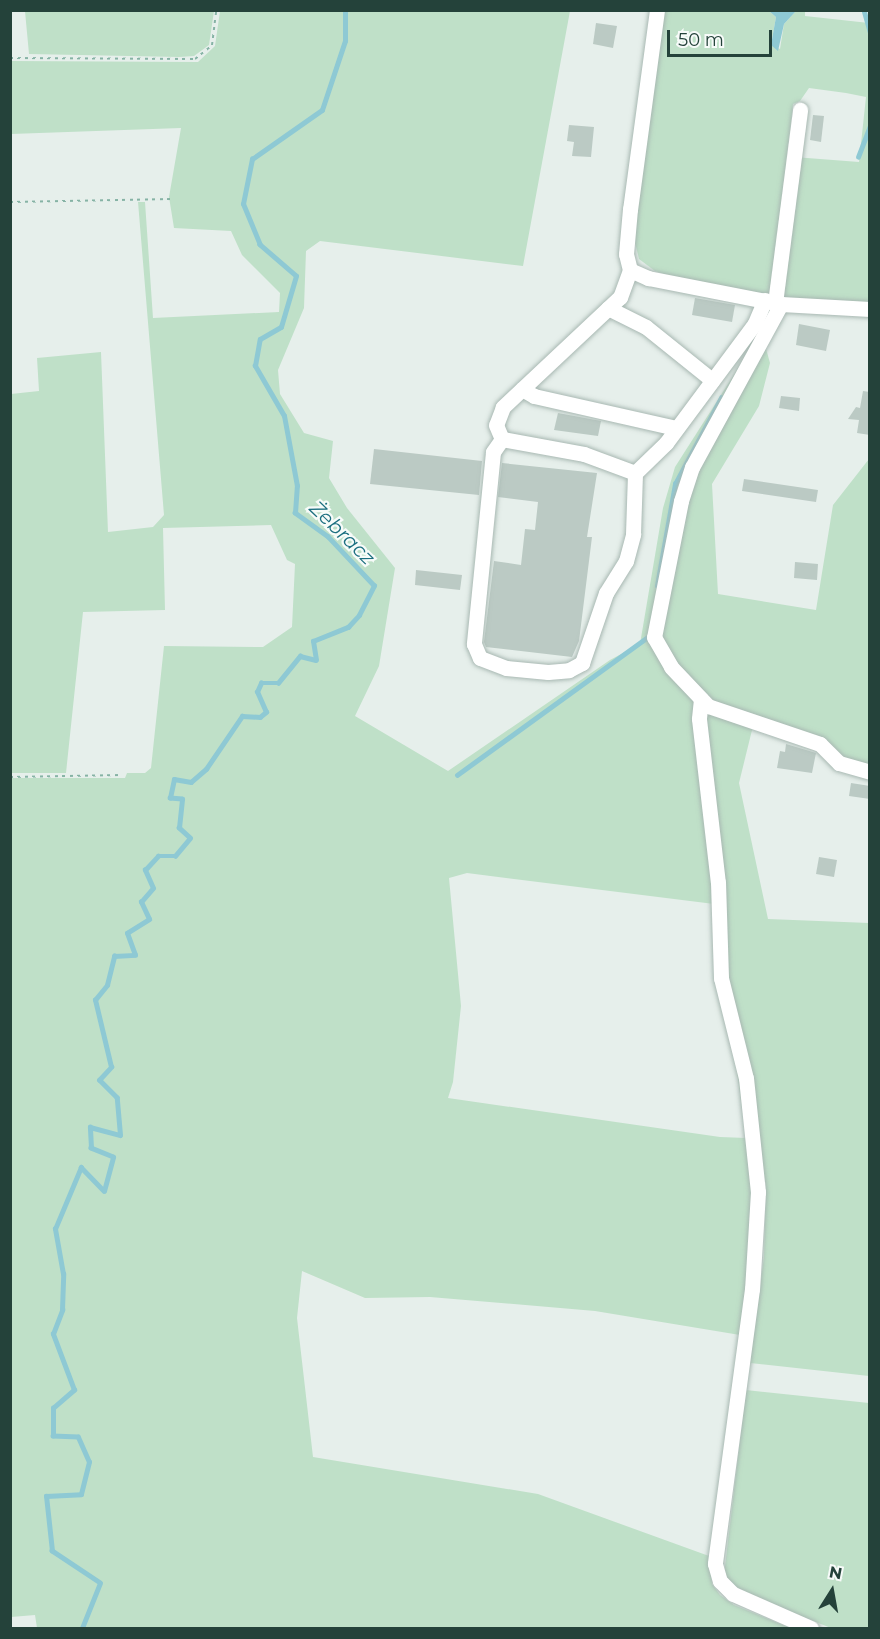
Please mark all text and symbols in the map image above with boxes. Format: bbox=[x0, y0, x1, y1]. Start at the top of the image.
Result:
scale bar bbox=[670, 18, 775, 56]
text: 50 m bbox=[678, 29, 724, 51]
water label: Żebracz bbox=[305, 496, 379, 570]
north arrow bbox=[802, 1561, 862, 1621]
text: N bbox=[827, 1562, 844, 1583]

